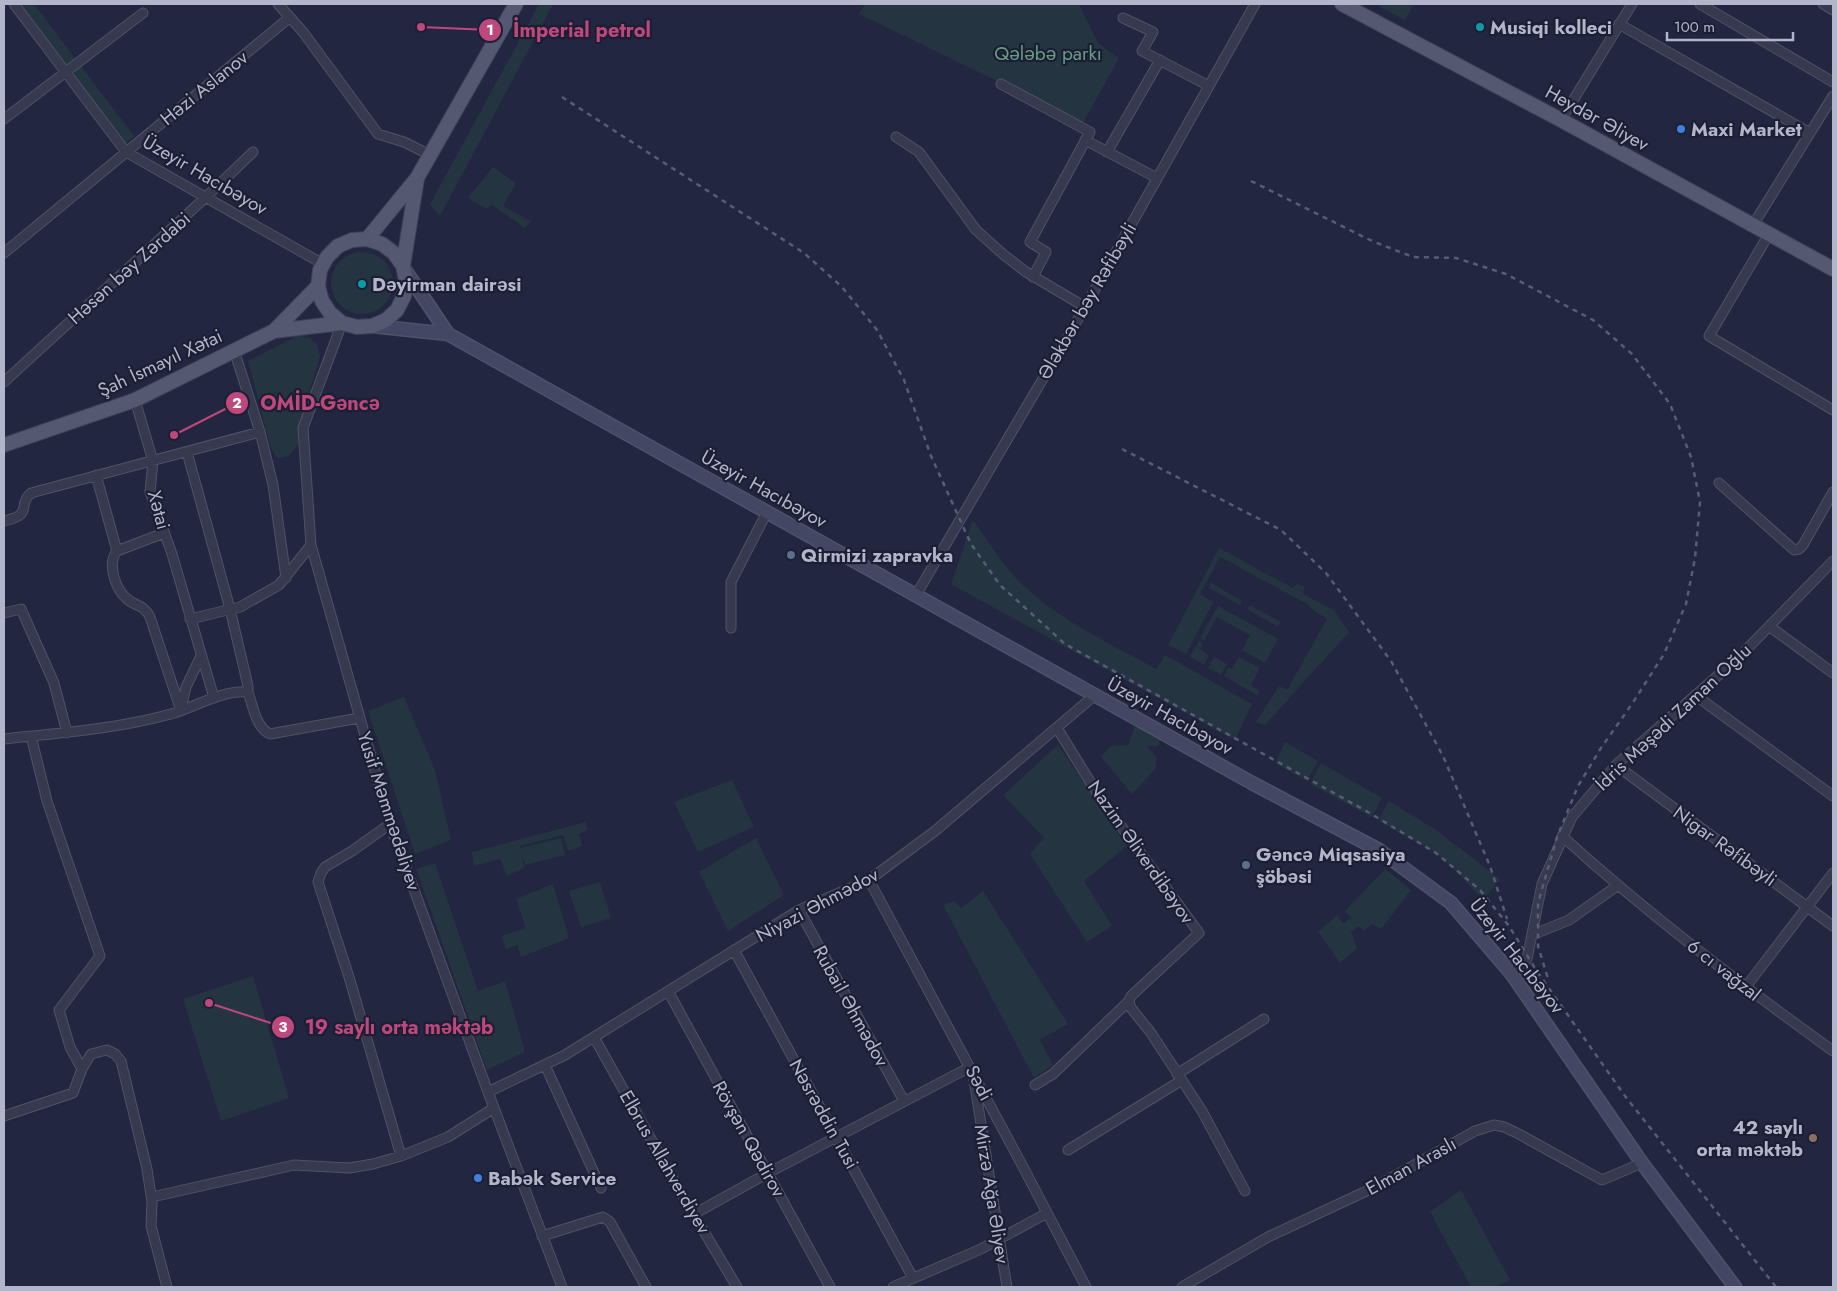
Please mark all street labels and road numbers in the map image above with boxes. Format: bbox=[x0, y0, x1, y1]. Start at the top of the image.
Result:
street label: Həzi Aslanov bbox=[154, 44, 254, 132]
street label: Heydər Əliyev bbox=[1540, 78, 1654, 158]
street label: Üzeyir Hacıbəyov bbox=[138, 128, 273, 222]
street label: Həsən bəy Zərdabi bbox=[62, 206, 196, 330]
street label: Ələkbər bəy Rəfibəyli bbox=[1031, 217, 1143, 385]
street label: Şah İsmayıl Xətai bbox=[93, 322, 227, 404]
street label: Üzeyir Hacıbəyov bbox=[696, 443, 832, 535]
street label: Xətai bbox=[141, 487, 177, 533]
street label: İdris Məşədi Zaman Oğlu bbox=[1589, 637, 1757, 797]
street label: Üzeyir Hacıbəyov bbox=[1102, 670, 1238, 762]
street label: Yusif Məmmədəliyev bbox=[351, 728, 428, 895]
street label: Nazim Əliverdibəyov bbox=[1081, 775, 1201, 930]
street label: Nigar Rəfibəyli bbox=[1668, 799, 1782, 893]
street label: Niyazi Əhmədov bbox=[751, 861, 884, 949]
street label: Üzeyir Hacıbəyov bbox=[1463, 893, 1571, 1020]
street label: 6 cı vağzal bbox=[1681, 933, 1767, 1007]
street label: Rubail Əhmədov bbox=[807, 941, 896, 1072]
street label: Nəsrəddin Tusi bbox=[783, 1054, 865, 1174]
street label: Sədi bbox=[958, 1060, 1000, 1106]
street label: Rövşən Qədirov bbox=[706, 1076, 792, 1203]
street label: Elbrus Allahverdiyev bbox=[613, 1085, 717, 1239]
street label: Mirzə Ağa Əliyev bbox=[968, 1123, 1016, 1266]
street label: Elman Araslı bbox=[1361, 1130, 1461, 1202]

